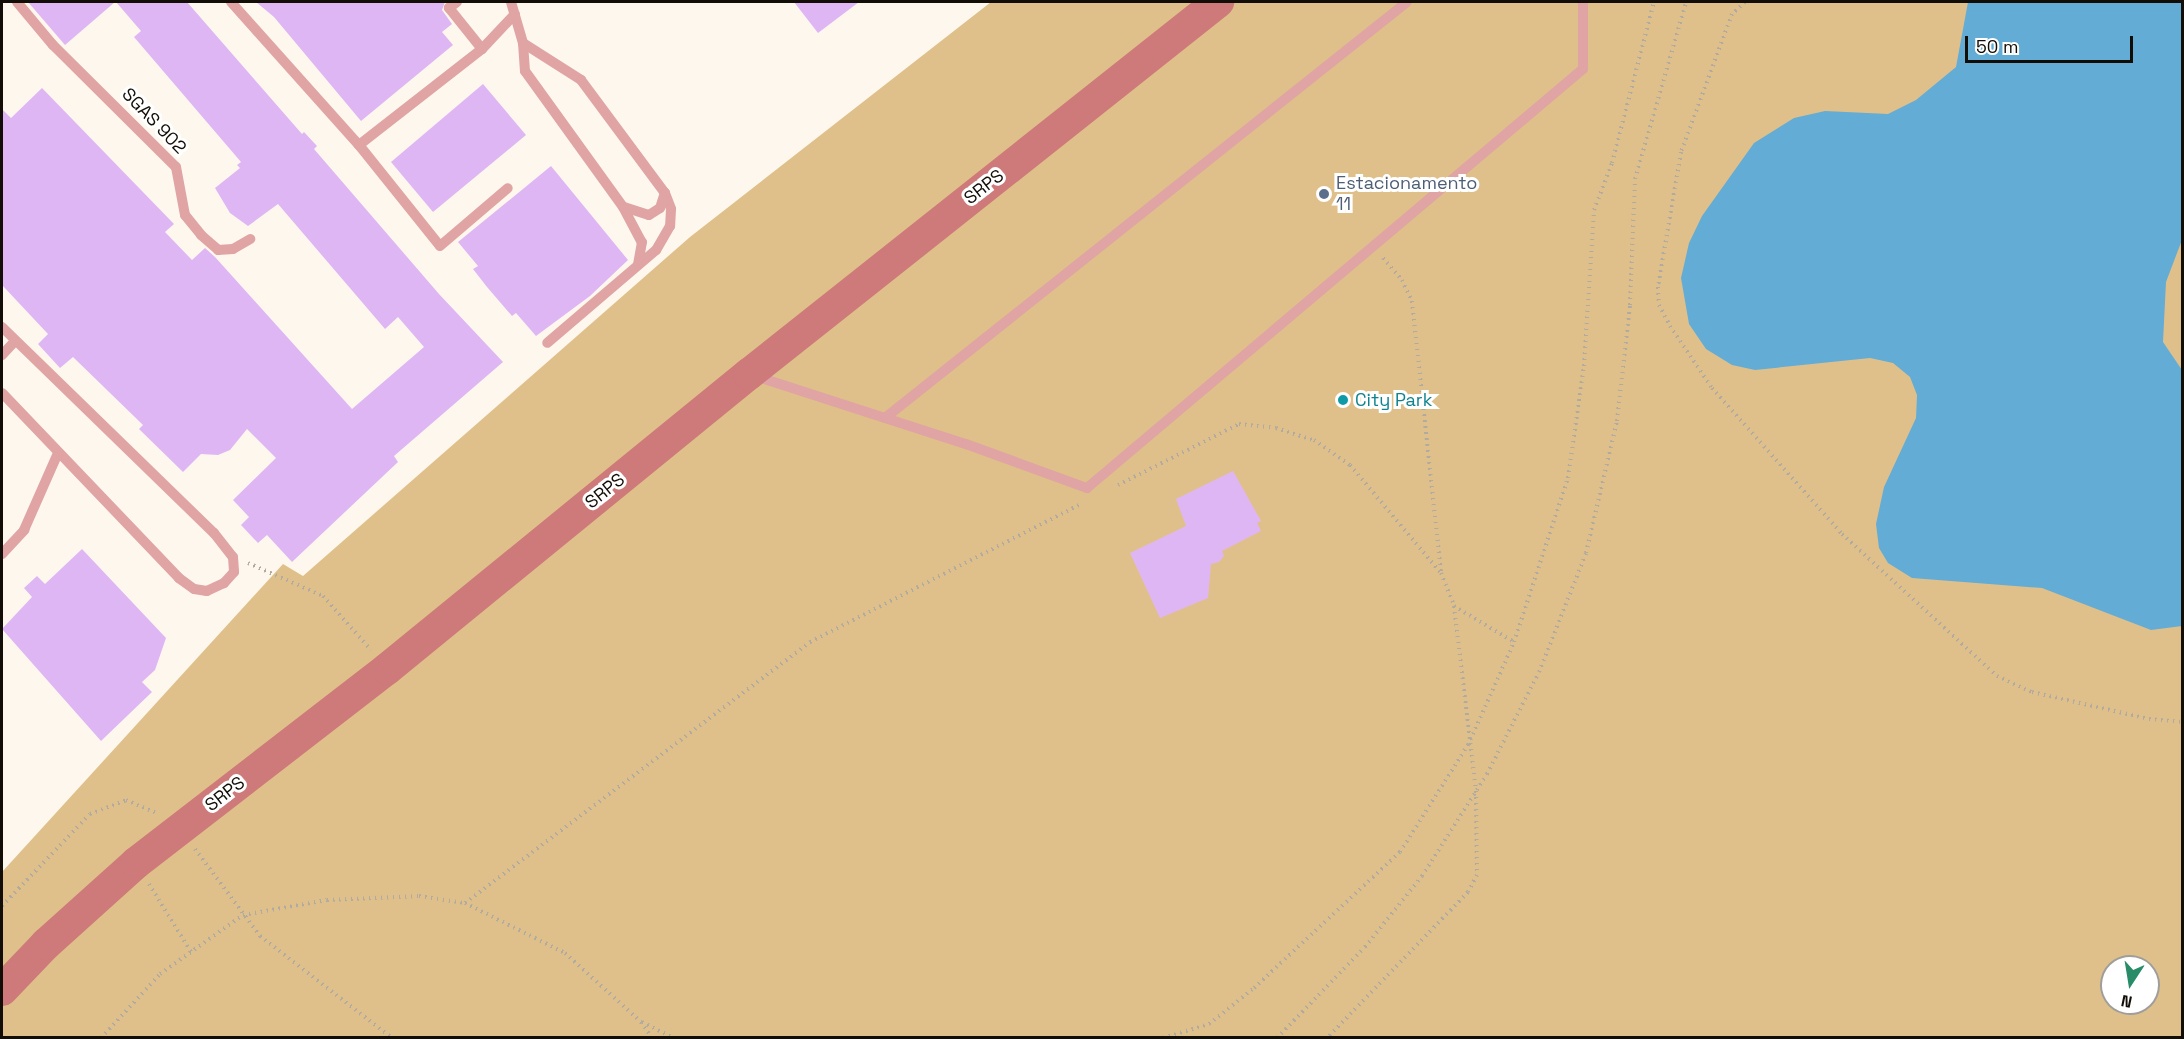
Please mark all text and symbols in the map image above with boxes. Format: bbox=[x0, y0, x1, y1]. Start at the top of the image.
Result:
scale bar bbox=[1968, 24, 2136, 62]
text: 50 m bbox=[1976, 35, 2018, 58]
street label: SGAS 902 bbox=[117, 84, 191, 158]
street label: SRPS bbox=[960, 165, 1008, 209]
place label: Estacionamento 11 bbox=[1336, 173, 1477, 216]
marker: Estacionamento 11 bbox=[1317, 187, 1331, 201]
place label: City Park bbox=[1355, 389, 1432, 411]
marker: City Park bbox=[1336, 393, 1350, 407]
street label: SRPS bbox=[581, 469, 629, 513]
street label: SRPS bbox=[201, 772, 249, 816]
north arrow bbox=[2100, 955, 2160, 1015]
text: N bbox=[2119, 990, 2134, 1013]

